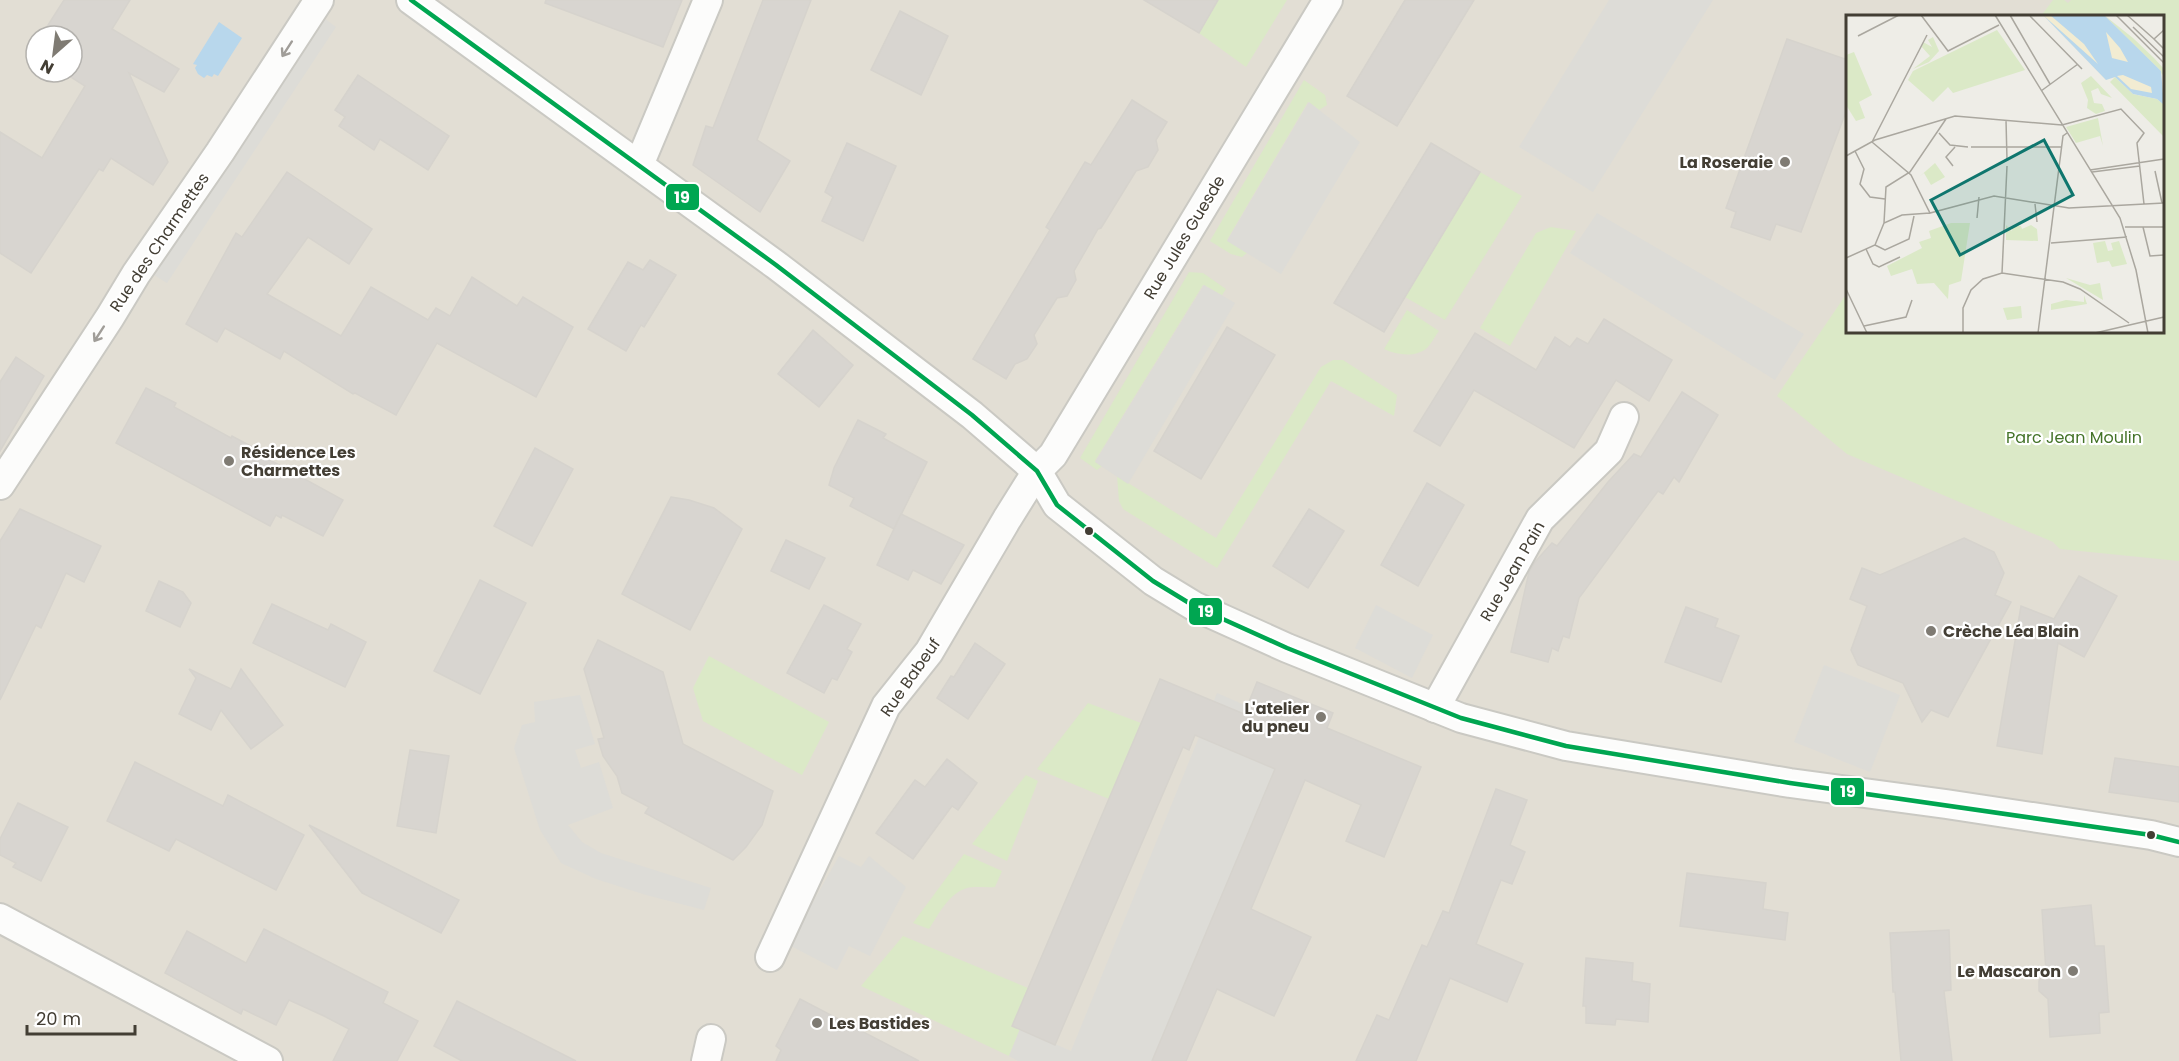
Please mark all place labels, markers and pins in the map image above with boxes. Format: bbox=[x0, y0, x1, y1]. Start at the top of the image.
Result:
place label: La Roseraie bbox=[1679, 151, 1773, 174]
marker: La Roseraie bbox=[1778, 155, 1792, 169]
place label: Résidence Les Charmettes bbox=[241, 441, 356, 482]
marker: Résidence Les Charmettes bbox=[222, 454, 236, 468]
unlabelled marker bbox=[1083, 525, 1095, 537]
place label: Crèche Léa Blain bbox=[1943, 620, 2079, 643]
marker: Crèche Léa Blain bbox=[1924, 624, 1938, 638]
place label: L'atelier du pneu bbox=[1242, 697, 1309, 738]
marker: L'atelier du pneu bbox=[1314, 710, 1328, 724]
unlabelled marker bbox=[2145, 829, 2157, 841]
place label: Le Mascaron bbox=[1957, 960, 2061, 983]
marker: Le Mascaron bbox=[2066, 964, 2080, 978]
place label: Les Bastides bbox=[829, 1012, 930, 1035]
marker: Les Bastides bbox=[810, 1016, 824, 1030]

